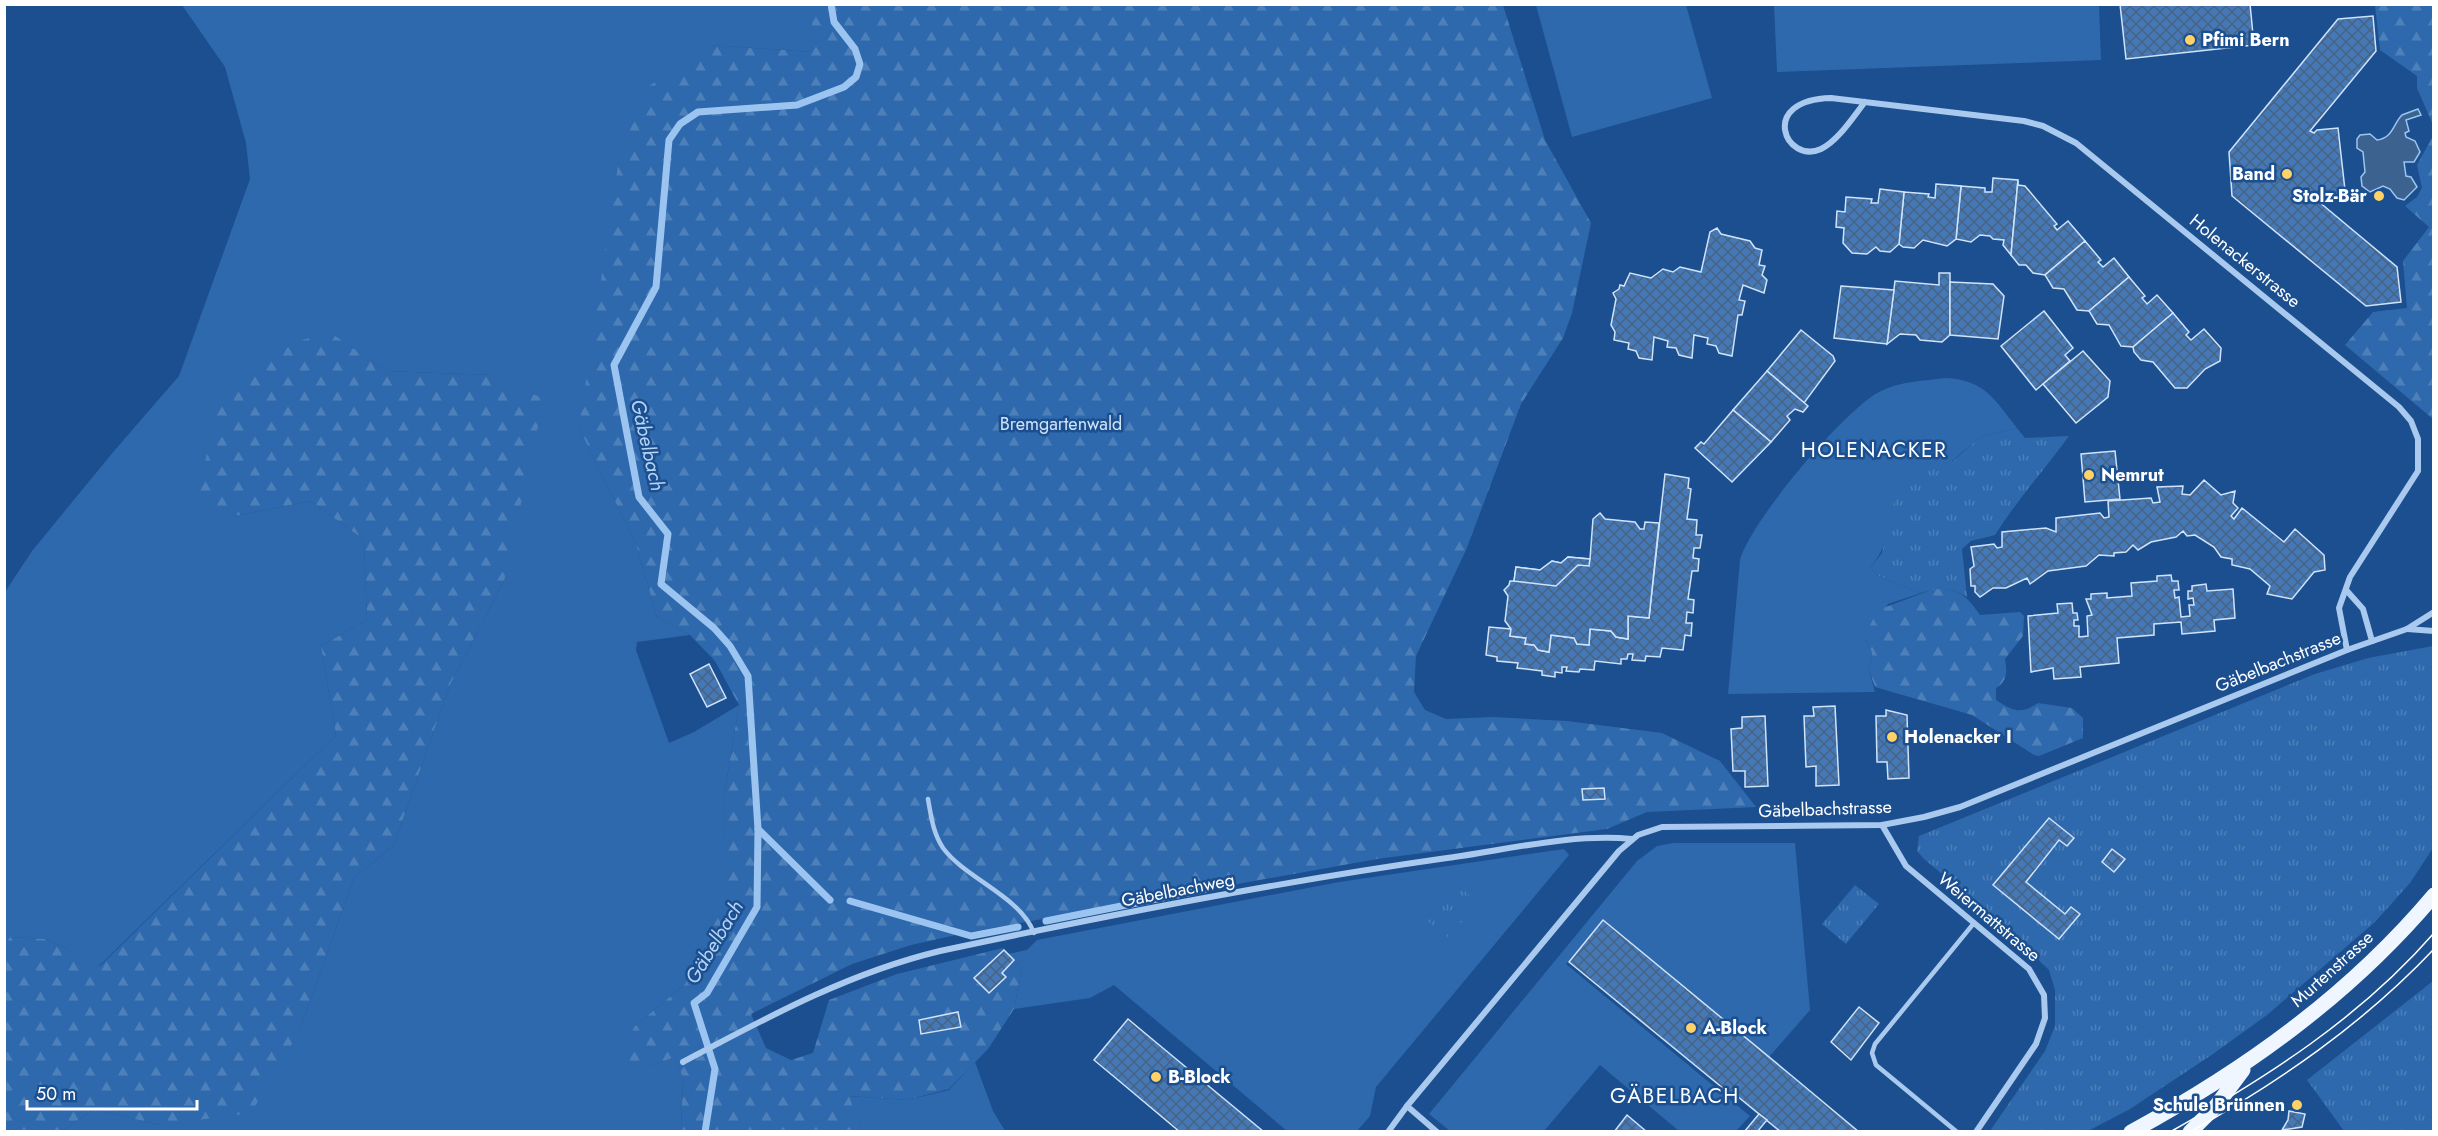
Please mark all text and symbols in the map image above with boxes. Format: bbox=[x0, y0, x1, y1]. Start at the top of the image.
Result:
place label: Pfimi Bern bbox=[2202, 27, 2290, 53]
marker: Pfimi Bern bbox=[2183, 33, 2197, 47]
place label: Band bbox=[2232, 161, 2275, 187]
marker: Band bbox=[2280, 167, 2294, 181]
place label: Stolz-Bär bbox=[2292, 183, 2368, 209]
marker: Stolz-Bär bbox=[2372, 189, 2386, 203]
street label: Holenackerstrasse bbox=[2184, 208, 2306, 314]
water label: Gäbelbach bbox=[623, 396, 672, 494]
park label: Bremgartenwald bbox=[1000, 411, 1122, 437]
district label: HOLENACKER bbox=[1801, 435, 1947, 465]
place label: Nemrut bbox=[2101, 462, 2164, 488]
marker: Nemrut bbox=[2082, 468, 2096, 482]
street label: Gäbelbachstrasse bbox=[2211, 625, 2345, 699]
place label: Holenacker I bbox=[1904, 724, 2012, 750]
marker: Holenacker I bbox=[1885, 730, 1899, 744]
street label: Gäbelbachstrasse bbox=[1758, 794, 1892, 824]
street label: Gäbelbachweg bbox=[1119, 866, 1237, 914]
street label: Weiermattstrasse bbox=[1932, 866, 2046, 968]
water label: Gäbelbach bbox=[678, 895, 751, 990]
street label: Murtenstrasse bbox=[2285, 925, 2379, 1013]
place label: A-Block bbox=[1702, 1015, 1768, 1041]
marker: A-Block bbox=[1684, 1021, 1698, 1035]
place label: B-Block bbox=[1168, 1064, 1231, 1090]
marker: B-Block bbox=[1149, 1070, 1163, 1084]
scale bar bbox=[27, 1073, 196, 1111]
text: 50 m bbox=[36, 1081, 76, 1107]
district label: GÄBELBACH bbox=[1610, 1081, 1740, 1111]
place label: Schule Brünnen bbox=[2153, 1092, 2285, 1118]
marker: Schule Brünnen bbox=[2290, 1098, 2304, 1112]

